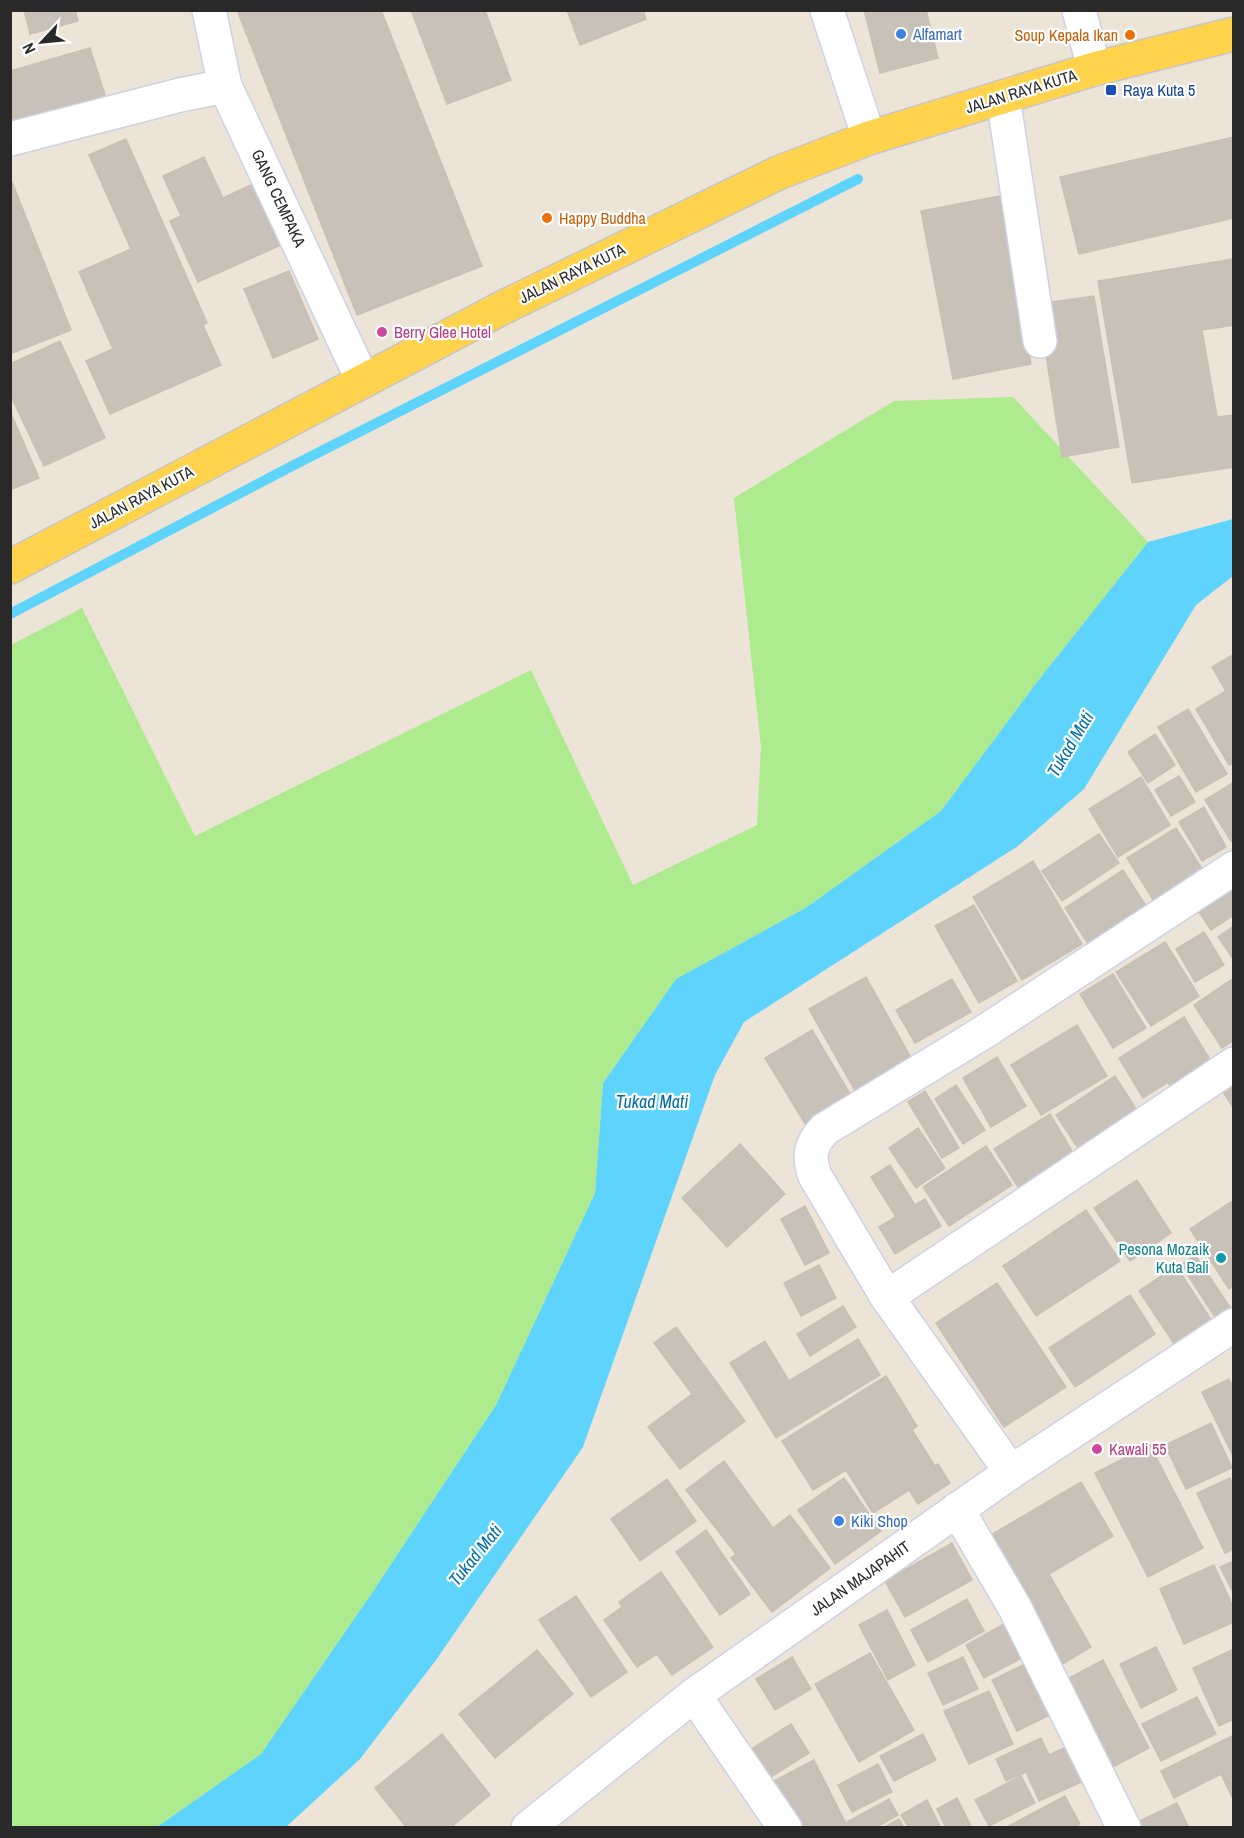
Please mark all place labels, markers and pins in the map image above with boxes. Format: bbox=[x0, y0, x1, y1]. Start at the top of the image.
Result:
place label: Alfamart bbox=[912, 23, 962, 45]
place label: Soup Kepala Ikan bbox=[1014, 24, 1118, 46]
marker: Alfamart bbox=[894, 27, 908, 41]
marker: Soup Kepala Ikan bbox=[1123, 28, 1137, 42]
place label: Raya Kuta 5 bbox=[1123, 79, 1195, 101]
marker: Raya Kuta 5 bbox=[1104, 83, 1118, 97]
place label: Happy Buddha bbox=[559, 207, 647, 229]
marker: Happy Buddha bbox=[540, 211, 554, 225]
place label: Berry Glee Hotel bbox=[394, 321, 491, 343]
marker: Berry Glee Hotel bbox=[375, 325, 389, 339]
place label: Pesona Mozaik Kuta Bali bbox=[1119, 1238, 1209, 1278]
marker: Pesona Mozaik Kuta Bali bbox=[1214, 1251, 1228, 1265]
place label: Kawali 55 bbox=[1109, 1438, 1167, 1460]
marker: Kawali 55 bbox=[1090, 1442, 1104, 1456]
place label: Kiki Shop bbox=[851, 1510, 908, 1532]
marker: Kiki Shop bbox=[832, 1514, 846, 1528]

